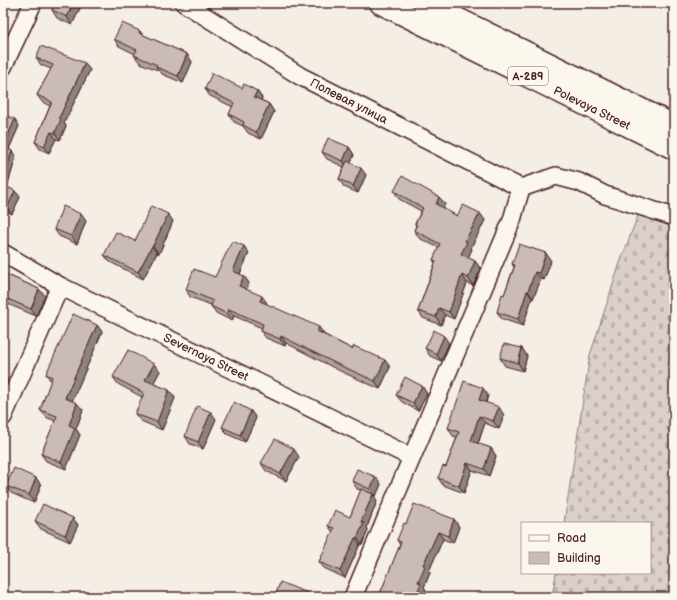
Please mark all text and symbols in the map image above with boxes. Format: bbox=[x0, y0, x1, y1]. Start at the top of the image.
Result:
road number: А-289 bbox=[508, 67, 548, 85]
street label: Полевая улица bbox=[307, 75, 390, 127]
street label: Polevaya Street bbox=[551, 83, 633, 134]
street label: Severnaya Street bbox=[161, 330, 251, 385]
legend bbox=[521, 522, 651, 574]
text: Road bbox=[557, 531, 586, 546]
text: Building bbox=[557, 551, 601, 566]

